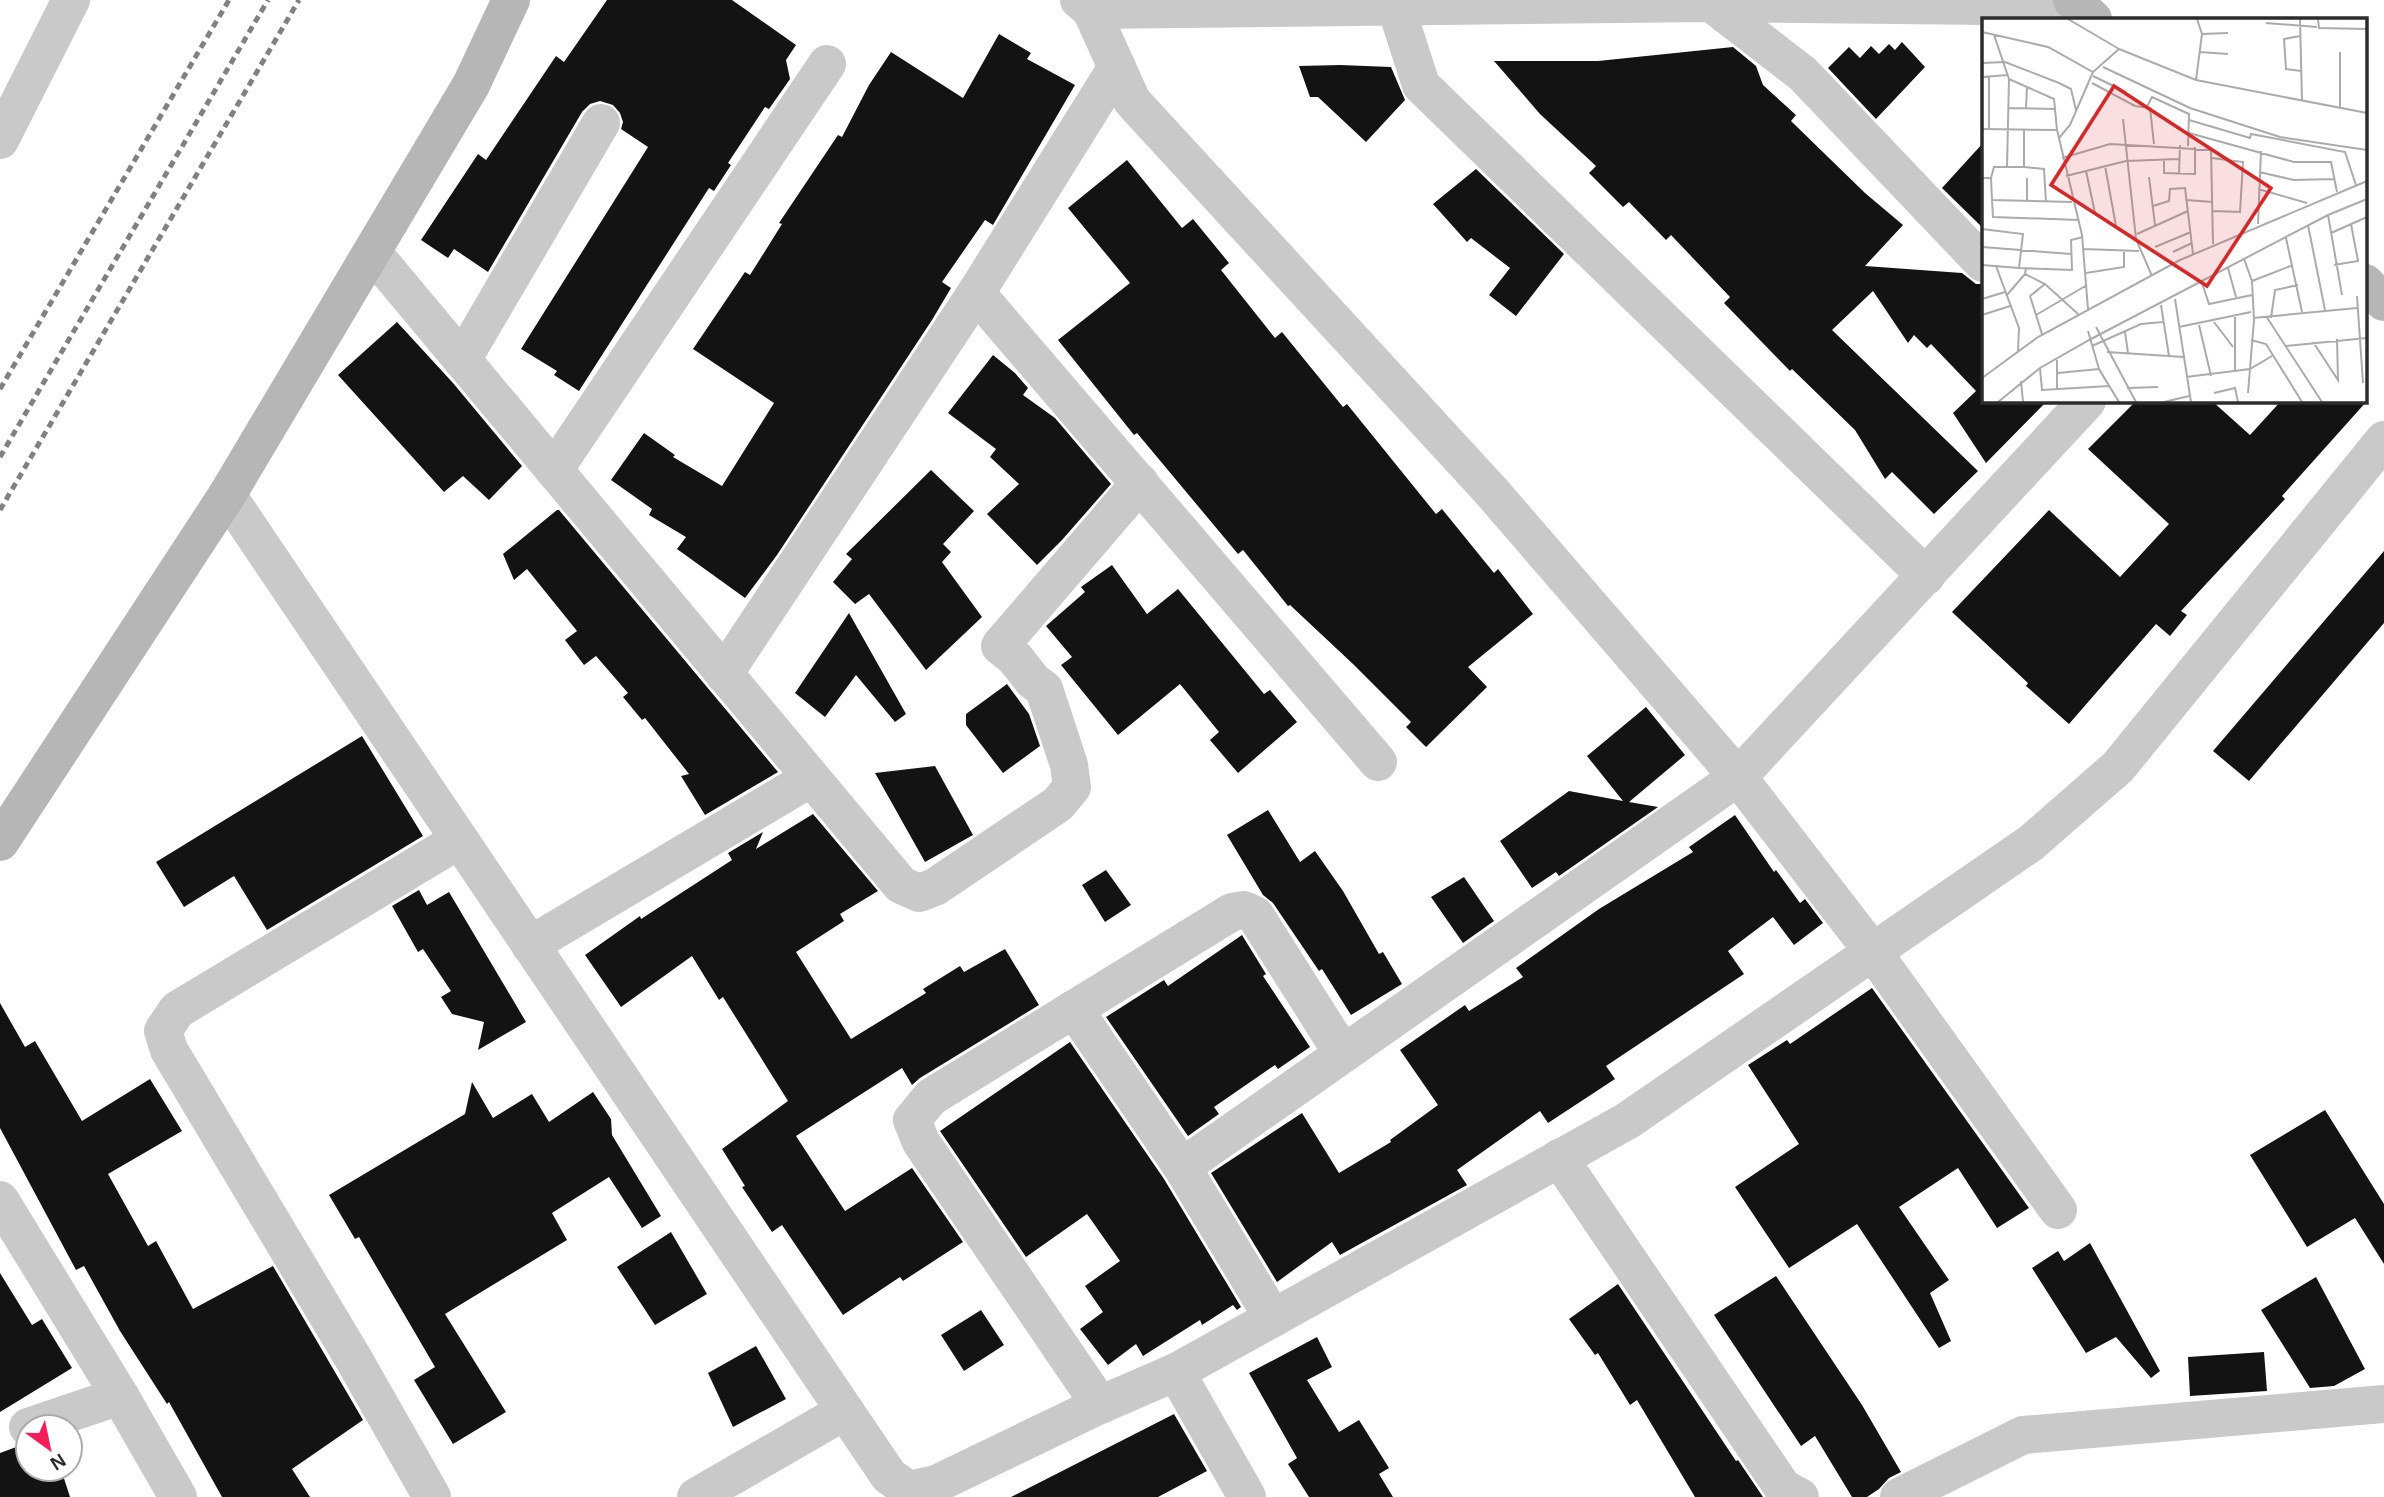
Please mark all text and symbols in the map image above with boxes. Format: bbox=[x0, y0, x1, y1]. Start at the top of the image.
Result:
inset map bbox=[1982, 18, 2366, 402]
north arrow bbox=[14, 1413, 84, 1483]
text: N bbox=[47, 1449, 69, 1474]

